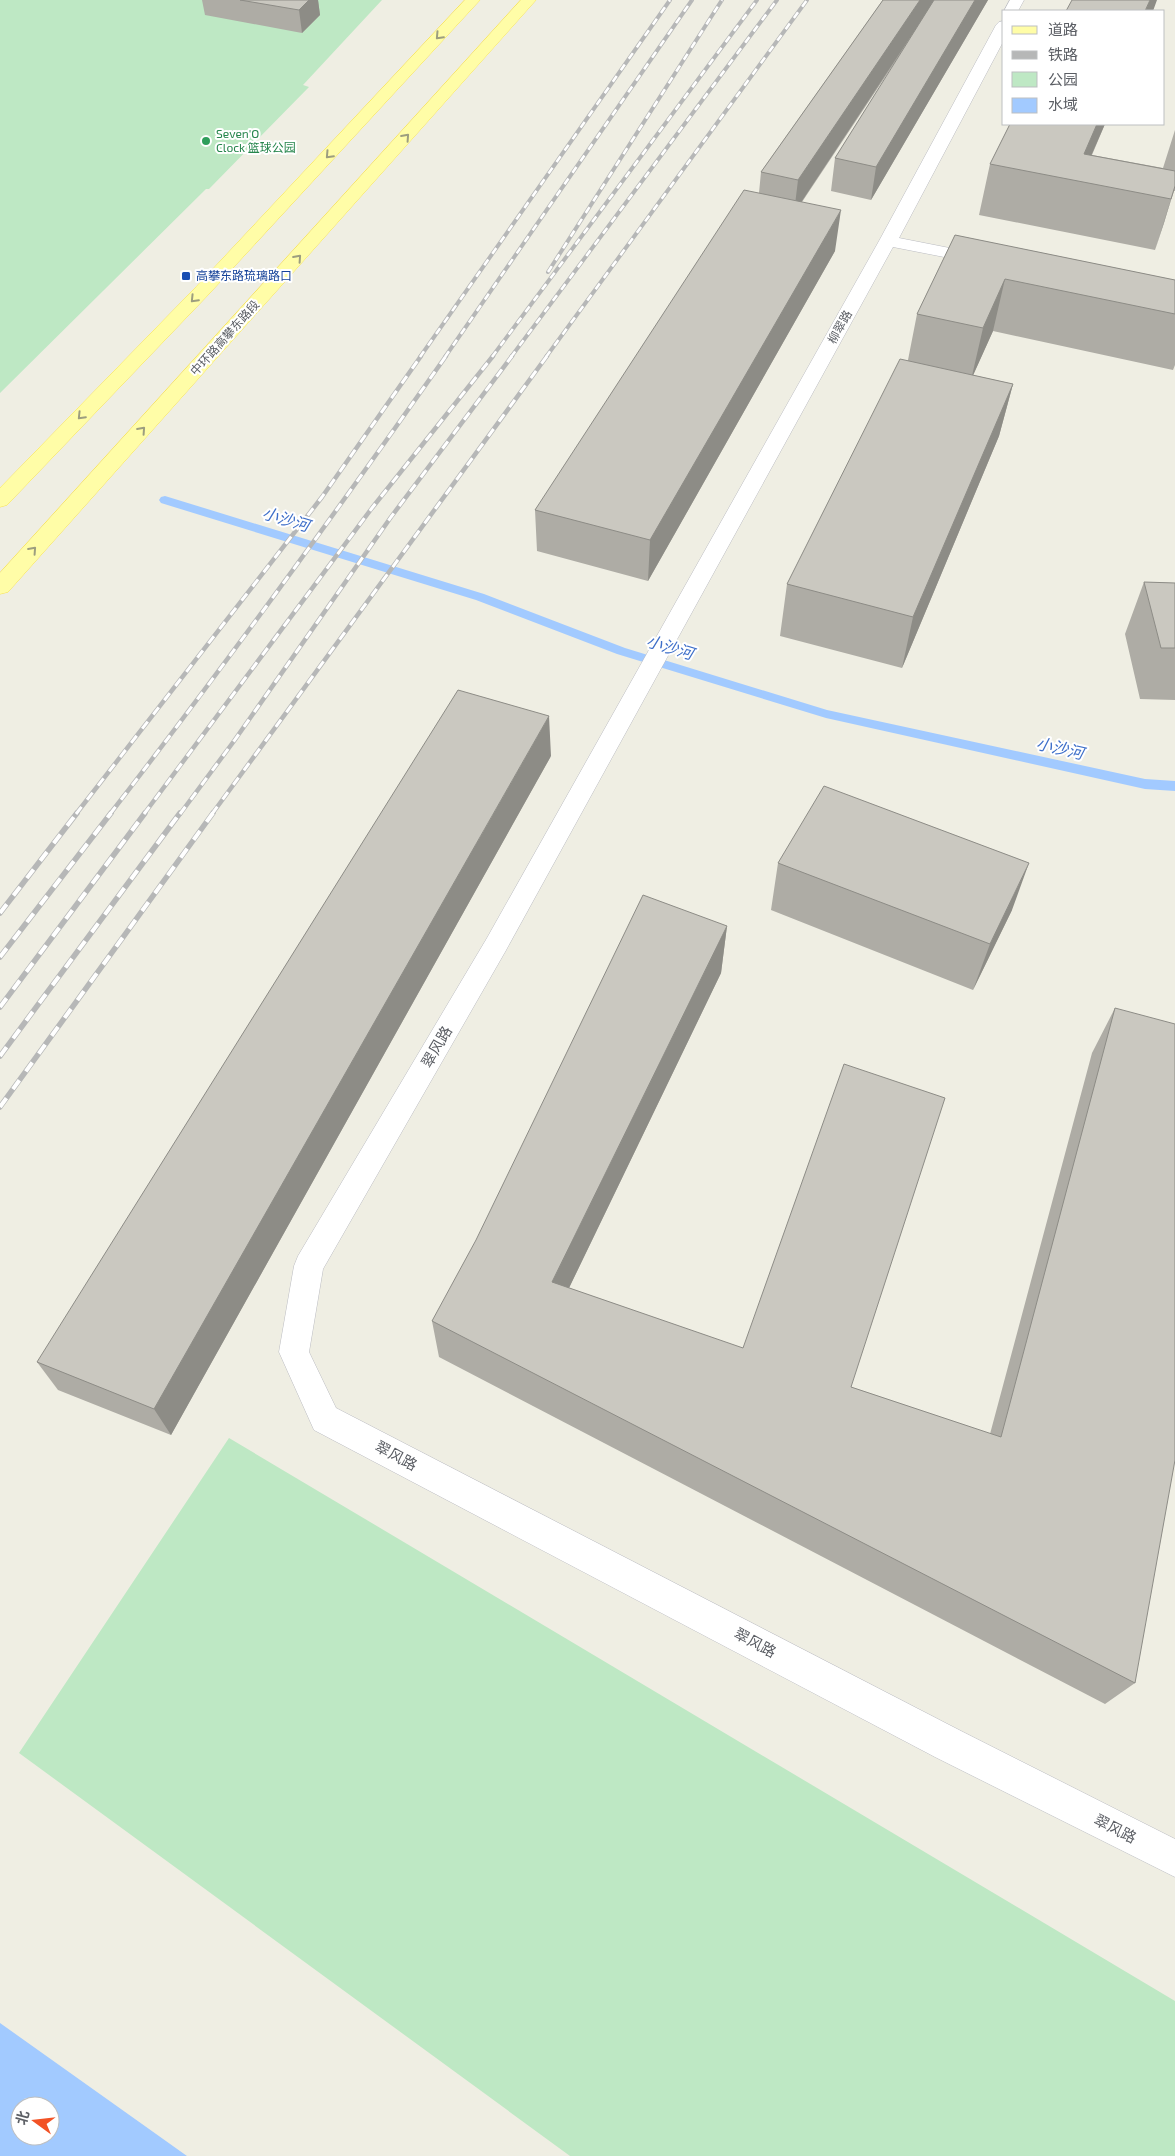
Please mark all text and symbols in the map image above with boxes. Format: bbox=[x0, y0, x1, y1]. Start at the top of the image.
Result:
legend bbox=[1002, 10, 1165, 125]
text: 道路 bbox=[1048, 20, 1078, 38]
one-way arrow bbox=[436, 30, 445, 39]
text: 铁路 bbox=[1048, 45, 1078, 63]
text: 公园 bbox=[1048, 70, 1078, 88]
text: 水域 bbox=[1048, 95, 1078, 113]
place label: Seven'O Clock 篮球公园 bbox=[216, 126, 296, 154]
one-way arrow bbox=[400, 133, 409, 142]
marker: Seven'O Clock 篮球公园 bbox=[200, 135, 212, 147]
one-way arrow bbox=[326, 149, 335, 158]
one-way arrow bbox=[292, 254, 301, 263]
place label: 高攀东路琉璃路口 bbox=[196, 268, 292, 282]
marker: 高攀东路琉璃路口 bbox=[180, 270, 192, 282]
one-way arrow bbox=[191, 293, 200, 302]
street label: 中环路高攀东路段 bbox=[187, 297, 262, 378]
street label: 柳翠路 bbox=[824, 307, 854, 346]
one-way arrow bbox=[78, 410, 87, 419]
one-way arrow bbox=[136, 427, 145, 436]
water label: 小沙河 bbox=[260, 502, 315, 535]
one-way arrow bbox=[27, 547, 36, 556]
water label: 小沙河 bbox=[644, 630, 699, 663]
water label: 小沙河 bbox=[1035, 733, 1089, 763]
street label: 翠风路 bbox=[417, 1023, 455, 1070]
street label: 翠风路 bbox=[372, 1437, 421, 1474]
street label: 翠风路 bbox=[731, 1624, 780, 1661]
street label: 翠风路 bbox=[1091, 1810, 1140, 1846]
north arrow bbox=[10, 2096, 60, 2146]
text: 北 bbox=[12, 2109, 32, 2126]

